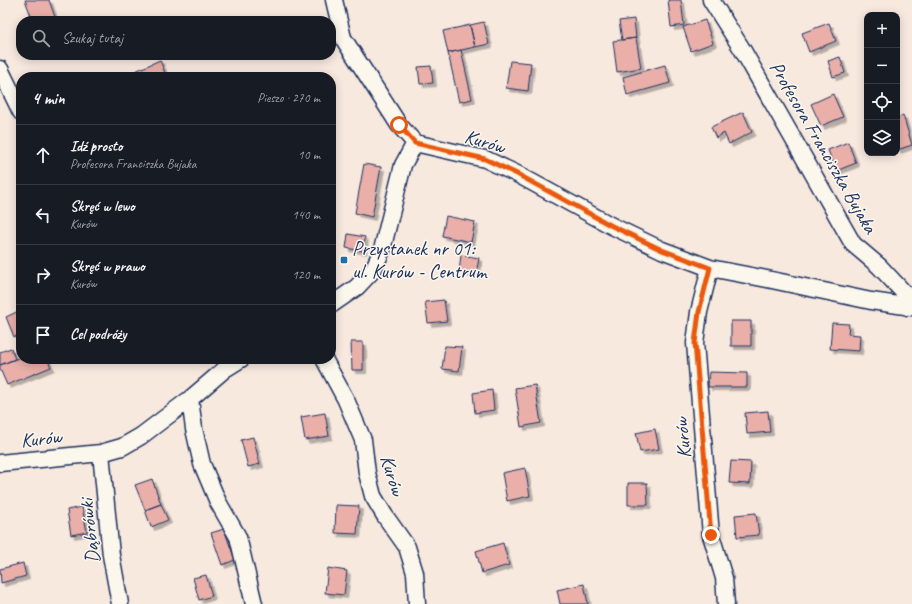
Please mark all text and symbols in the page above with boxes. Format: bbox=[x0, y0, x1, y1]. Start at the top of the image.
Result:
map controls bbox=[864, 12, 900, 156]
button: + bbox=[864, 12, 900, 48]
search box bbox=[16, 16, 336, 60]
icon: search bbox=[30, 27, 52, 49]
text: Szukaj tutaj bbox=[62, 29, 123, 48]
button: − bbox=[864, 48, 900, 84]
street label: Profesora Franciszka Bujaka bbox=[764, 57, 884, 239]
button: locate bbox=[864, 84, 900, 120]
text: 4 min bbox=[32, 88, 65, 109]
text: Pieszo · 270 m bbox=[257, 90, 320, 106]
route start bbox=[390, 116, 408, 134]
button: layers bbox=[864, 120, 900, 156]
street label: Kurów bbox=[462, 124, 510, 160]
text: Idź prosto bbox=[70, 137, 123, 156]
icon: ahead bbox=[32, 144, 54, 166]
text: 10 m bbox=[298, 147, 320, 163]
text: Profesora Franciszka Bujaka bbox=[70, 156, 197, 172]
text: Skręć w lewo bbox=[70, 197, 135, 216]
icon: left bbox=[32, 204, 54, 226]
text: 140 m bbox=[292, 207, 320, 223]
text: Kurów bbox=[70, 216, 97, 232]
place label: Przystanek nr 01: ul. Kurów - Centrum bbox=[352, 236, 488, 284]
marker: Przystanek nr 01: ul. Kurów - Centrum bbox=[339, 255, 349, 265]
text: Skręć w prawo bbox=[70, 257, 145, 276]
icon: right bbox=[32, 264, 54, 286]
text: 120 m bbox=[292, 267, 320, 283]
text: Kurów bbox=[70, 276, 97, 292]
icon: arrive bbox=[32, 324, 54, 346]
text: Cel podróży bbox=[70, 325, 126, 344]
street label: Kurów bbox=[668, 415, 697, 459]
street label: Kurów bbox=[19, 424, 64, 453]
street label: Kurów bbox=[375, 452, 411, 500]
street label: Dąbrówki bbox=[73, 495, 105, 564]
route end bbox=[702, 526, 720, 544]

